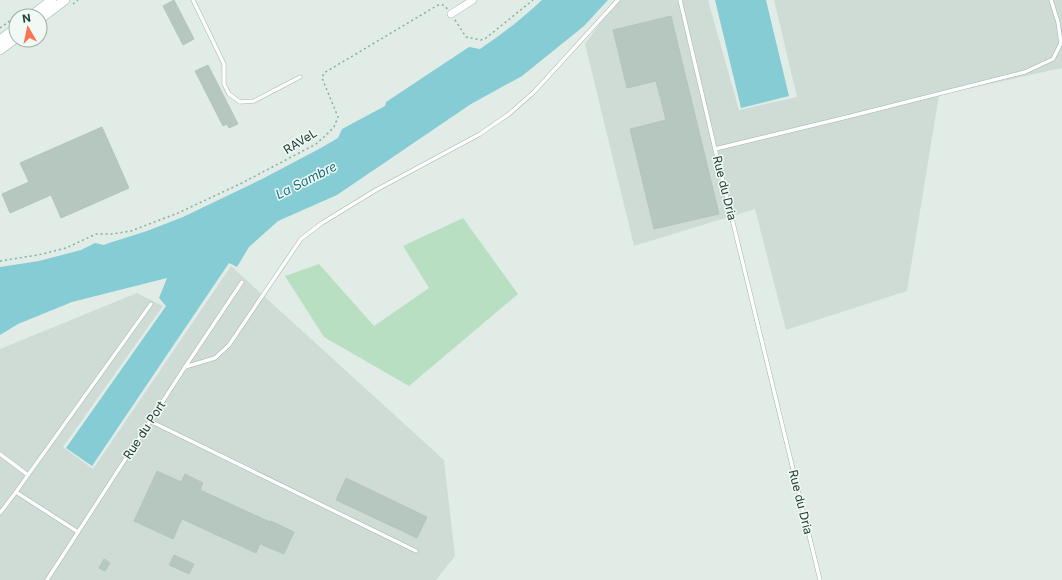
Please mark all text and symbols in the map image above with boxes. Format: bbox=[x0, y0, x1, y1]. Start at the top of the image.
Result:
north arrow bbox=[8, 8, 48, 48]
text: N bbox=[21, 11, 32, 26]
street label: RAVeL bbox=[280, 125, 320, 157]
street label: Rue du Dria bbox=[710, 154, 740, 222]
water label: La Sambre bbox=[273, 158, 339, 202]
street label: Rue du Port bbox=[120, 398, 168, 462]
street label: Rue du Dria bbox=[786, 468, 816, 536]

